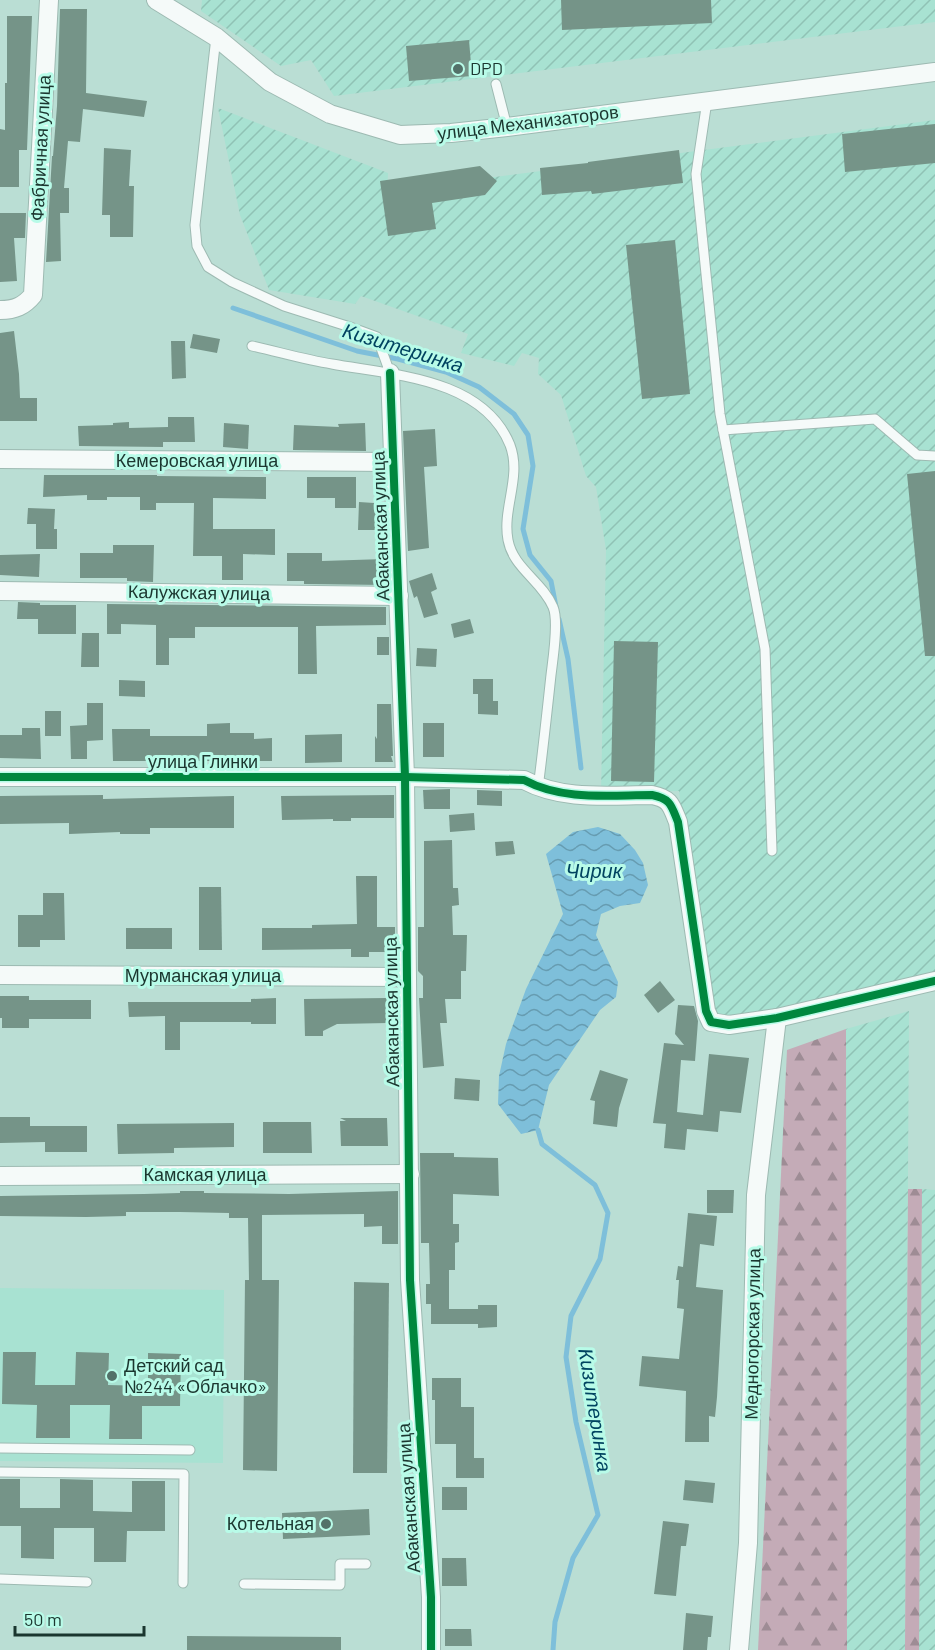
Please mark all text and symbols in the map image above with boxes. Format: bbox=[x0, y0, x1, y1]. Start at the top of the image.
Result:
place label: DPD bbox=[470, 57, 503, 79]
marker: DPD bbox=[451, 62, 465, 76]
street label: Фабричная улица bbox=[25, 73, 55, 222]
street label: улица Механизаторов bbox=[436, 100, 620, 144]
water label: Кизитеринка bbox=[340, 317, 467, 377]
street label: Кемеровская улица bbox=[116, 449, 279, 471]
street label: Абаканская улица bbox=[366, 450, 394, 601]
street label: Калужская улица bbox=[128, 580, 271, 604]
street label: улица Глинки bbox=[148, 750, 258, 772]
water label: Чирик bbox=[566, 858, 624, 882]
street label: Абаканская улица bbox=[379, 936, 403, 1087]
street label: Мурманская улица bbox=[125, 964, 282, 986]
street label: Камская улица bbox=[144, 1163, 267, 1185]
street label: Медногорская улица bbox=[740, 1247, 765, 1420]
water label: Кизитеринка bbox=[574, 1346, 618, 1473]
place label: Детский сад №244 «Облачко» bbox=[124, 1354, 267, 1397]
marker: Детский сад №244 «Облачко» bbox=[105, 1369, 119, 1383]
street label: Абаканская улица bbox=[392, 1421, 424, 1574]
place label: Котельная bbox=[227, 1512, 314, 1534]
marker: Котельная bbox=[319, 1517, 333, 1531]
scale bar bbox=[15, 1599, 144, 1637]
text: 50 m bbox=[24, 1608, 62, 1630]

